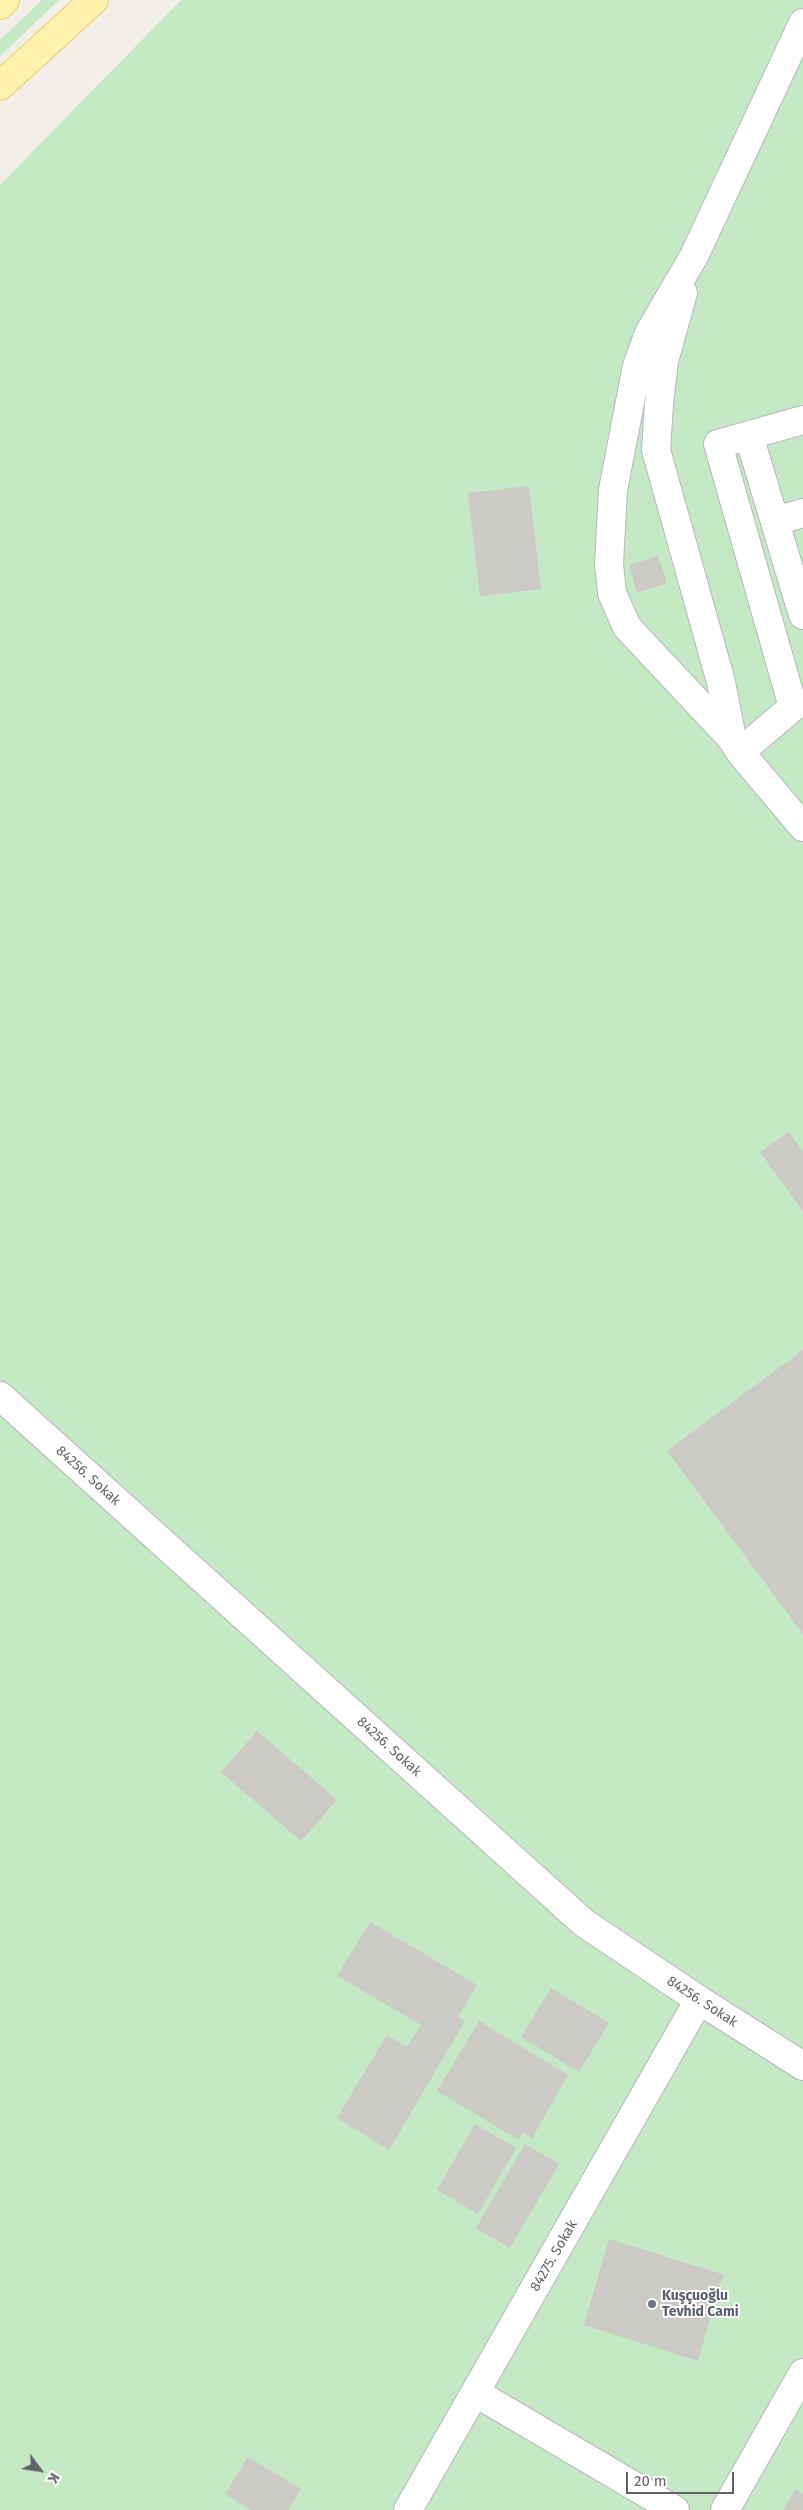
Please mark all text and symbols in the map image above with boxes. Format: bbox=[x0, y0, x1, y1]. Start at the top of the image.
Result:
street label: 84256. Sokak bbox=[52, 1443, 124, 1509]
street label: 84256. Sokak bbox=[353, 1714, 425, 1780]
street label: 84256. Sokak bbox=[663, 1973, 741, 2031]
street label: 84275. Sokak bbox=[527, 2217, 581, 2295]
place label: Kuşçuoğlu Tevhid Cami bbox=[662, 2288, 739, 2320]
marker: Kuşçuoğlu Tevhid Cami bbox=[646, 2298, 658, 2310]
north arrow bbox=[15, 2445, 65, 2495]
scale bar bbox=[628, 2462, 736, 2494]
text: K bbox=[44, 2470, 63, 2486]
text: 20 m bbox=[634, 2472, 667, 2490]

